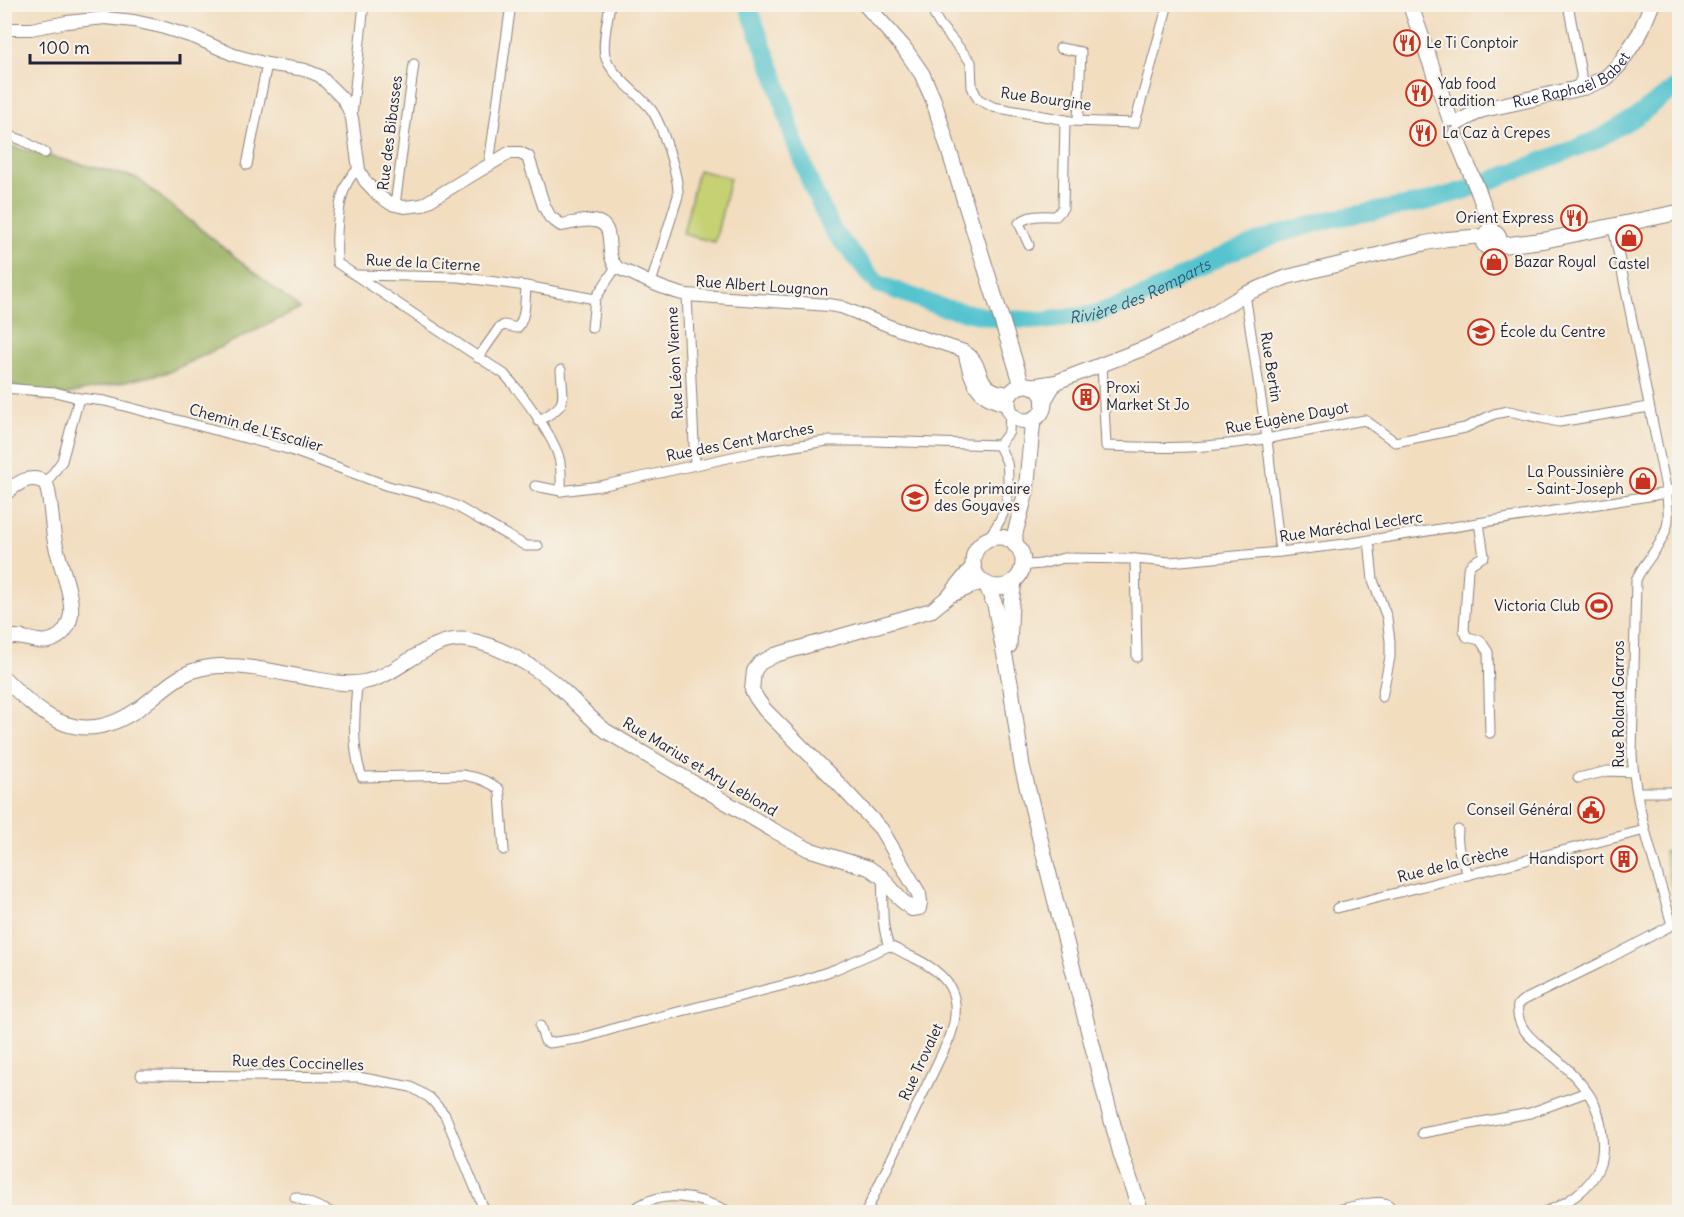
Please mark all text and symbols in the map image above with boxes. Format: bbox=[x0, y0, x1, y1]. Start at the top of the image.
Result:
scale bar bbox=[30, 27, 180, 65]
restaurant icon: Le Ti Conptoir bbox=[1392, 28, 1422, 58]
place label: Le Ti Conptoir bbox=[1426, 33, 1518, 52]
text: 100 m bbox=[39, 36, 90, 59]
street label: Rue Raphaël Babet bbox=[1511, 48, 1634, 112]
street label: Rue des Bibasses bbox=[373, 74, 406, 191]
place label: Yab food tradition bbox=[1438, 74, 1496, 110]
restaurant icon: Yab food tradition bbox=[1404, 78, 1434, 108]
street label: Rue Bourgine bbox=[1000, 83, 1093, 114]
restaurant icon: La Caz à Crepes bbox=[1408, 118, 1438, 148]
place label: La Caz à Crepes bbox=[1442, 123, 1551, 142]
restaurant icon: Orient Express bbox=[1559, 203, 1589, 233]
place label: Orient Express bbox=[1456, 208, 1554, 227]
shop icon: Castel bbox=[1614, 223, 1644, 253]
shop icon: Bazar Royal bbox=[1479, 247, 1509, 277]
street label: Rue de la Citerne bbox=[365, 250, 481, 275]
place label: Bazar Royal bbox=[1514, 252, 1596, 271]
water label: Rivière des Remparts bbox=[1068, 253, 1214, 327]
place label: Castel bbox=[1608, 254, 1650, 273]
street label: Rue Albert Lougnon bbox=[695, 271, 829, 300]
street label: Rue Léon Vienne bbox=[662, 306, 687, 420]
school or university icon: École du Centre bbox=[1466, 317, 1496, 347]
place label: École du Centre bbox=[1500, 322, 1606, 341]
street label: Rue Bertin bbox=[1257, 330, 1286, 404]
place label: Proxi Market St Jo bbox=[1106, 378, 1190, 414]
building icon: Proxi Market St Jo bbox=[1071, 382, 1101, 412]
street label: Rue Eugène Dayot bbox=[1224, 397, 1350, 438]
street label: Chemin de L'Escalier bbox=[187, 399, 325, 456]
street label: Rue des Cent Marches bbox=[665, 418, 815, 465]
place label: La Poussinière - Saint-Joseph bbox=[1527, 462, 1624, 498]
shop icon: La Poussinière - Saint-Joseph bbox=[1628, 466, 1658, 496]
place label: École primaire des Goyaves bbox=[934, 479, 1030, 515]
school or university icon: École primaire des Goyaves bbox=[900, 483, 930, 513]
street label: Rue Maréchal Leclerc bbox=[1278, 507, 1424, 546]
sports icon: Victoria Club bbox=[1584, 591, 1614, 621]
place label: Victoria Club bbox=[1494, 596, 1580, 615]
street label: Rue Roland Garros bbox=[1609, 640, 1628, 768]
street label: Rue Marius et Ary Leblond bbox=[620, 713, 781, 820]
public building icon: Conseil Général bbox=[1576, 795, 1606, 825]
place label: Conseil Général bbox=[1466, 800, 1572, 819]
street label: Rue de la Crèche bbox=[1395, 841, 1510, 886]
building icon: Handisport bbox=[1609, 844, 1639, 874]
place label: Handisport bbox=[1529, 849, 1604, 868]
street label: Rue Trovalet bbox=[894, 1020, 947, 1104]
street label: Rue des Coccinelles bbox=[232, 1051, 365, 1074]

